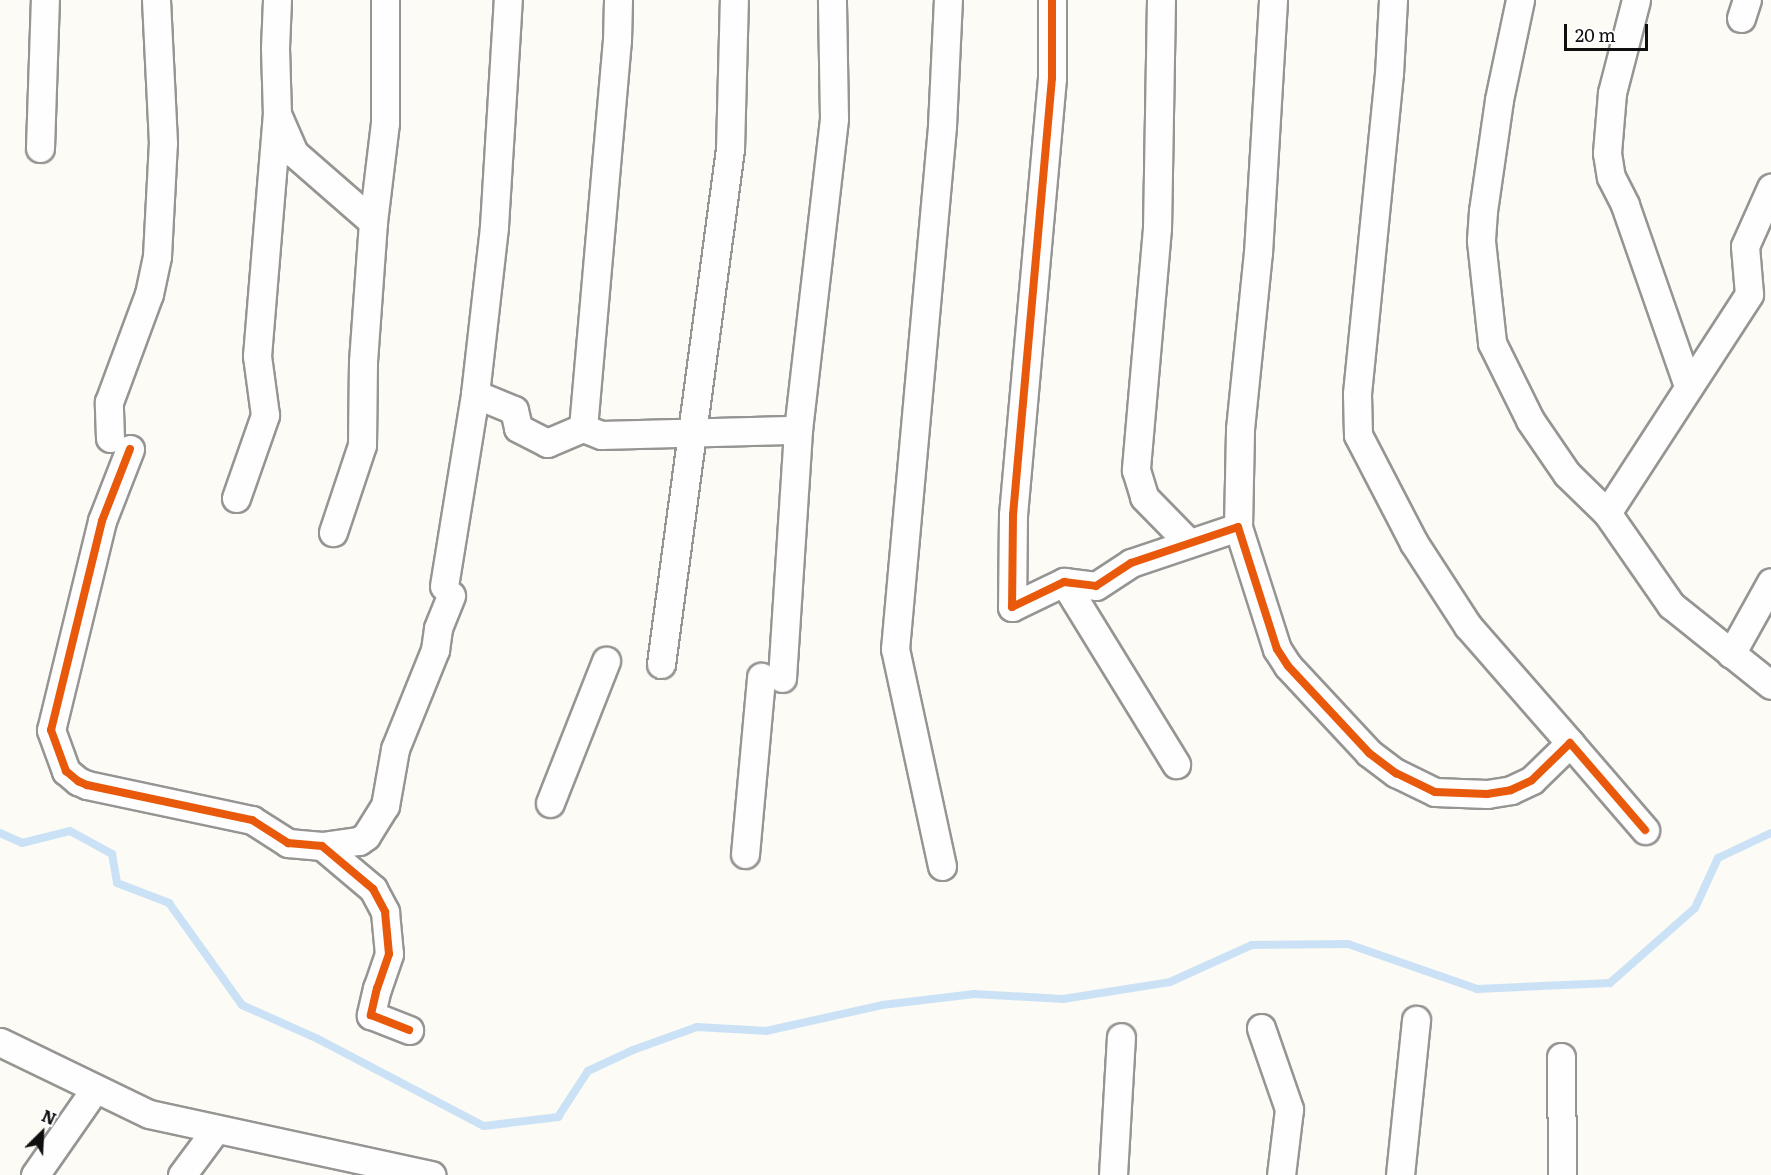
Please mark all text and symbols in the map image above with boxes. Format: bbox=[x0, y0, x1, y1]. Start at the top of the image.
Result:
scale bar bbox=[1567, 12, 1651, 50]
text: 20 m bbox=[1575, 21, 1616, 48]
north arrow bbox=[12, 1103, 72, 1163]
text: N bbox=[38, 1103, 60, 1130]

